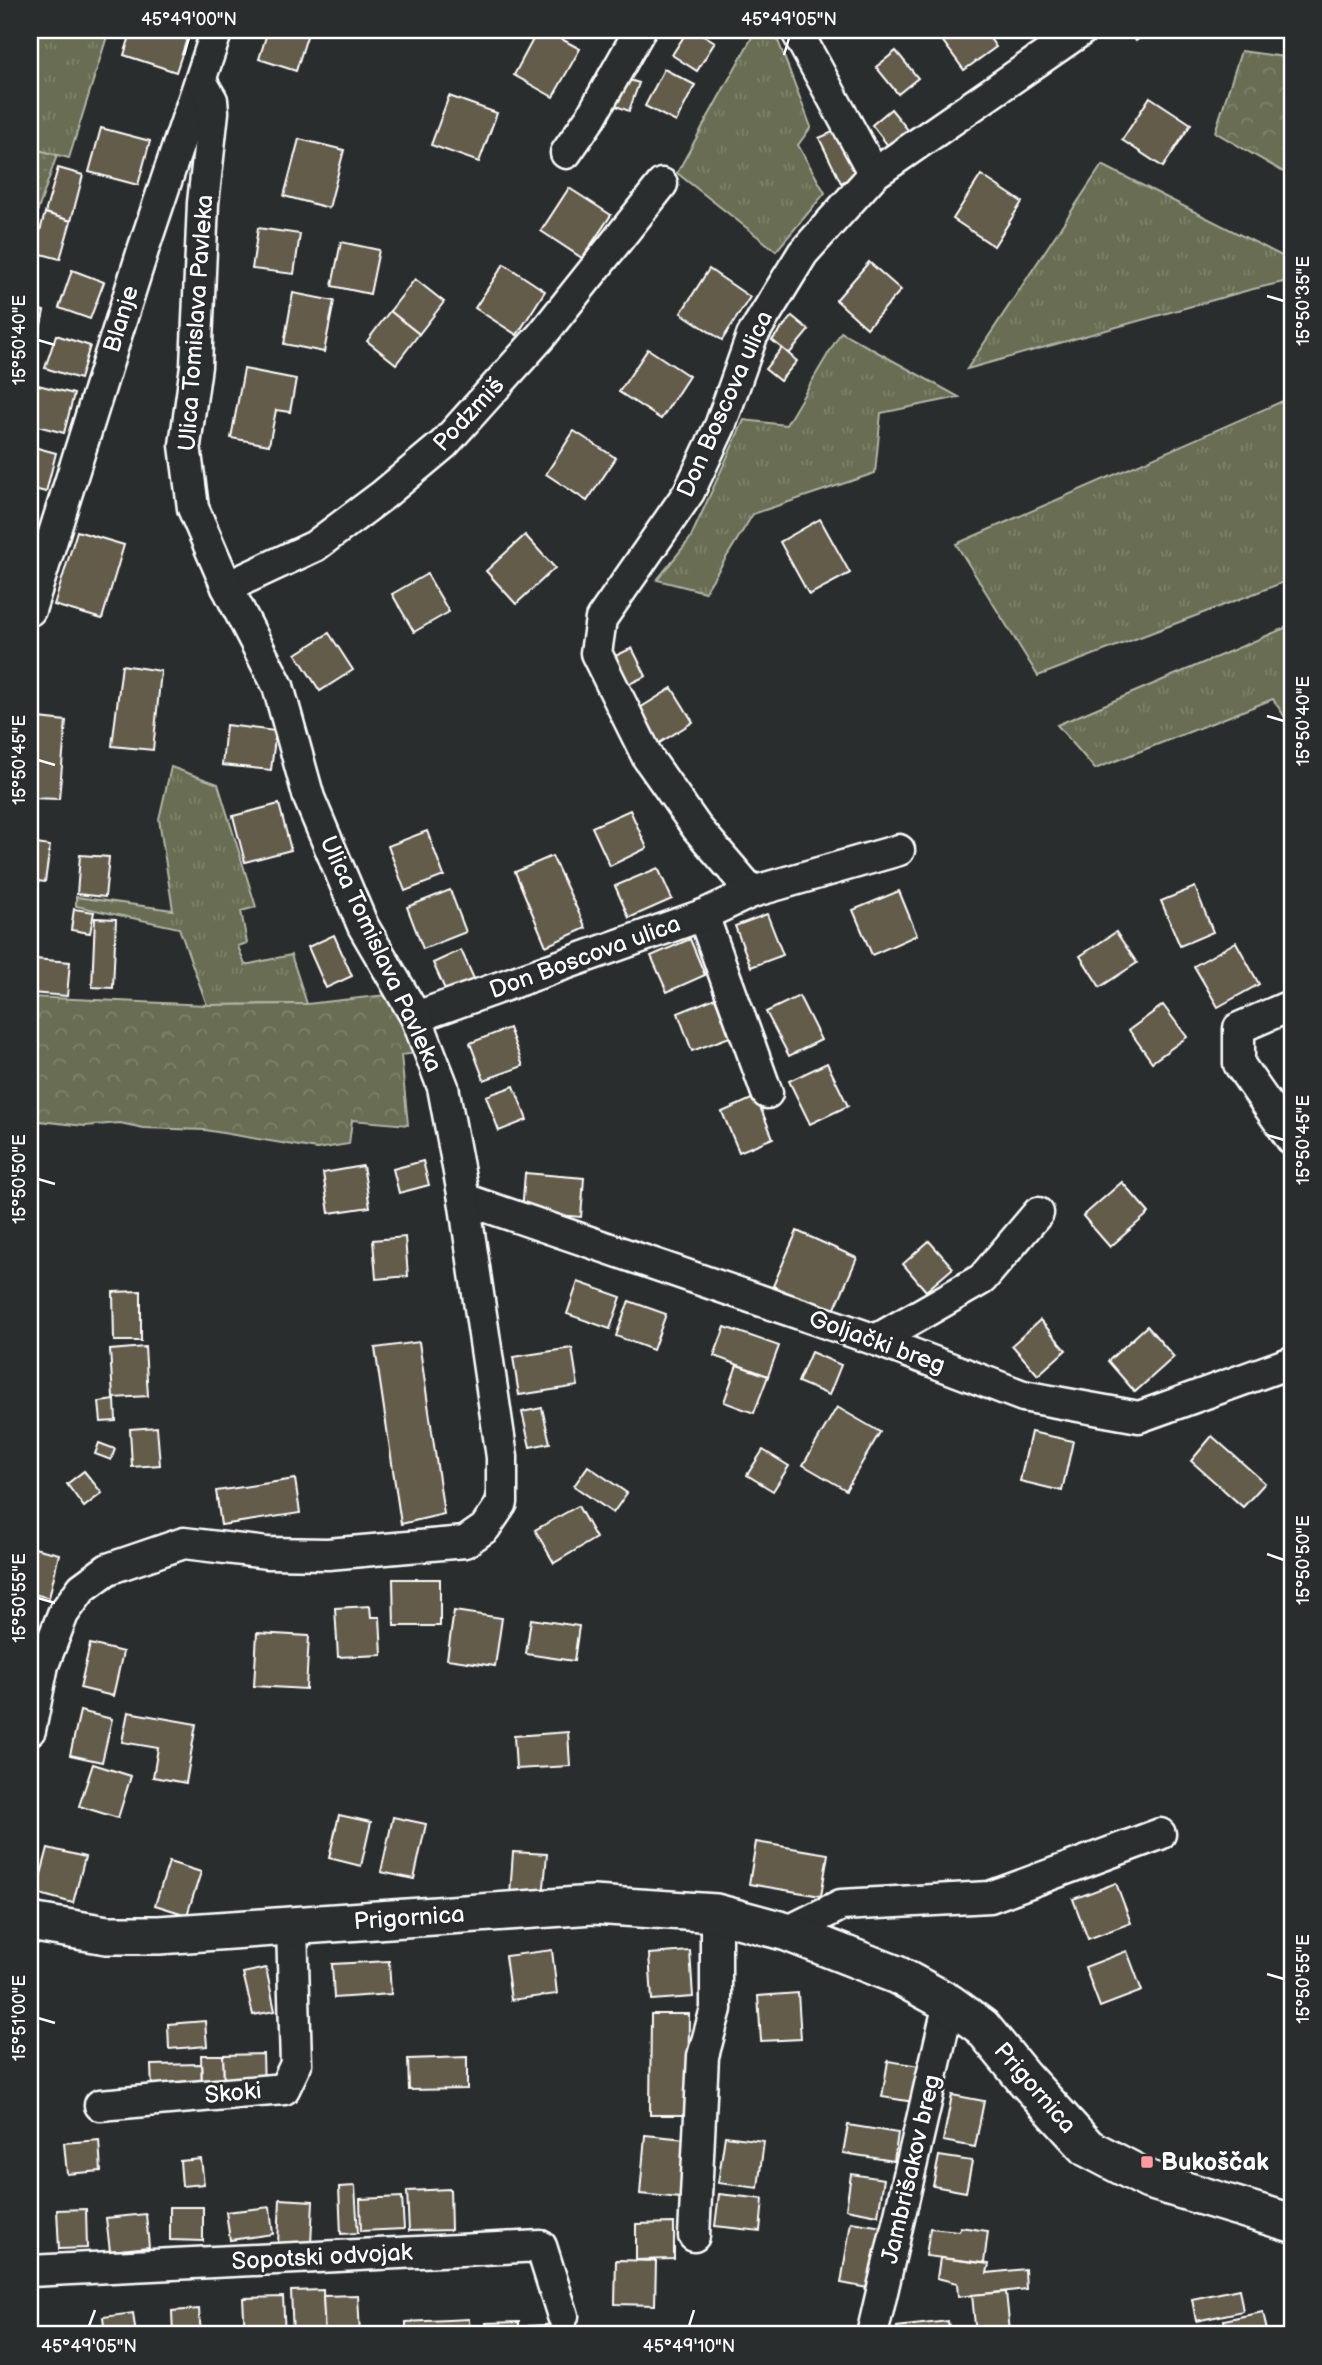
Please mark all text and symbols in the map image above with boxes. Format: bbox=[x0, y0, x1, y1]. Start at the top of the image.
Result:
text: 45°49'00"N bbox=[141, 9, 237, 30]
text: 45°49'05"N bbox=[741, 9, 837, 30]
street label: Ulica Tomislava Pavleka bbox=[173, 194, 219, 452]
text: 15°50'35"E bbox=[1293, 256, 1314, 346]
street label: Blanje bbox=[97, 282, 145, 356]
text: 15°50'40"E bbox=[9, 295, 30, 385]
street label: Don Boscova ulica bbox=[671, 306, 779, 502]
street label: Podzmiš bbox=[427, 371, 511, 457]
text: 15°50'40"E bbox=[1293, 676, 1314, 766]
text: 15°50'45"E bbox=[9, 715, 30, 805]
street label: Ulica Tomislava Pavleka bbox=[314, 831, 448, 1077]
street label: Don Boscova ulica bbox=[486, 909, 684, 1005]
text: 15°50'45"E bbox=[1293, 1095, 1314, 1185]
text: 15°50'50"E bbox=[9, 1134, 30, 1224]
street label: Goljački breg bbox=[805, 1304, 949, 1380]
text: 15°50'50"E bbox=[1293, 1515, 1314, 1605]
text: 15°50'55"E bbox=[9, 1553, 30, 1643]
street label: Prigornica bbox=[353, 1900, 465, 1936]
text: 15°50'55"E bbox=[1293, 1934, 1314, 2024]
text: 15°51'00"E bbox=[9, 1975, 30, 2061]
street label: Prigornica bbox=[988, 2037, 1082, 2139]
street label: Jambrišakov breg bbox=[875, 2072, 947, 2266]
street label: Skoki bbox=[203, 2076, 263, 2110]
place label: Bukoščak bbox=[1161, 2148, 1269, 2177]
marker: Bukoščak bbox=[1139, 2154, 1155, 2170]
street label: Sopotski odvojak bbox=[231, 2238, 413, 2276]
text: 45°49'05"N bbox=[41, 2336, 137, 2357]
text: 45°49'10"N bbox=[643, 2336, 735, 2357]

